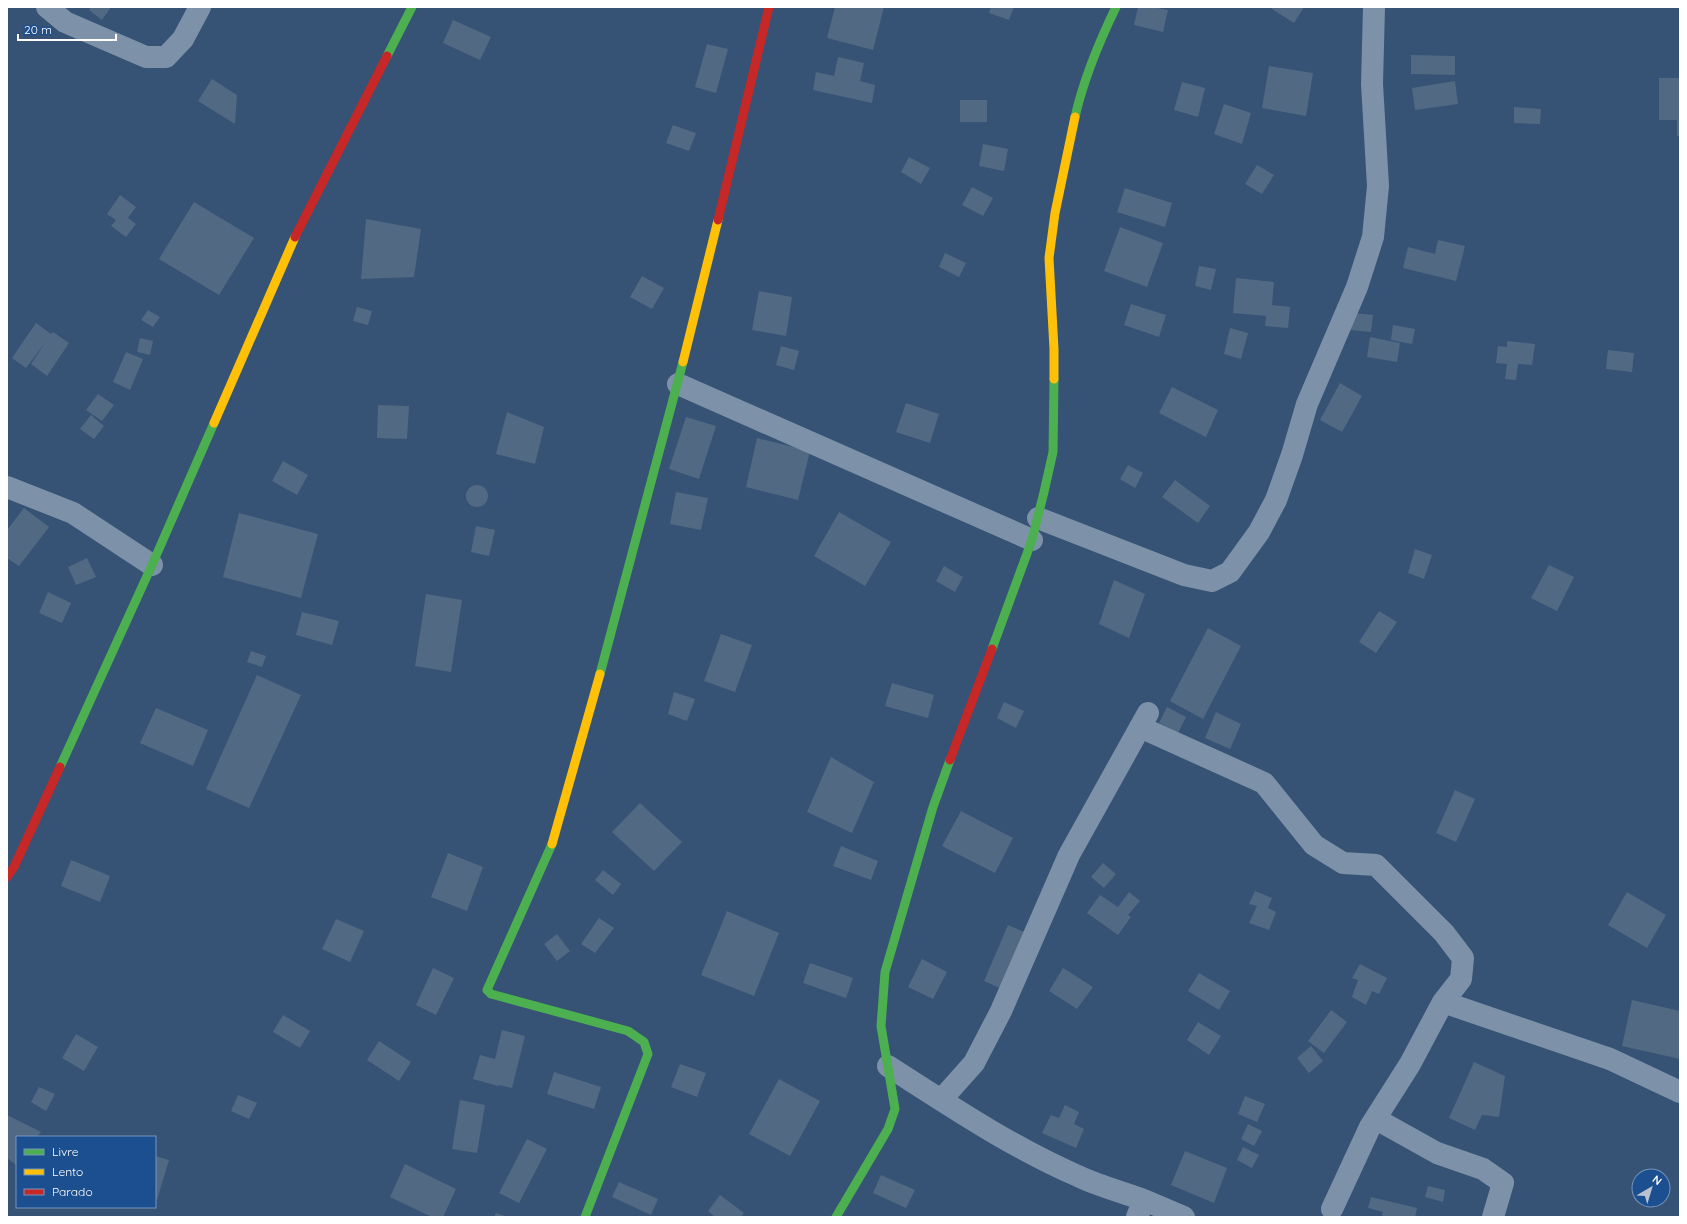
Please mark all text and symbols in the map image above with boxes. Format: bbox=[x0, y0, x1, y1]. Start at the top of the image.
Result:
scale bar bbox=[18, 16, 116, 42]
text: 20 m bbox=[24, 22, 52, 37]
legend bbox=[16, 1136, 156, 1208]
text: Livre bbox=[52, 1144, 79, 1159]
text: Lento bbox=[52, 1164, 83, 1179]
north arrow bbox=[1631, 1168, 1671, 1208]
text: N bbox=[1650, 1172, 1665, 1188]
text: Parado bbox=[52, 1184, 93, 1199]

